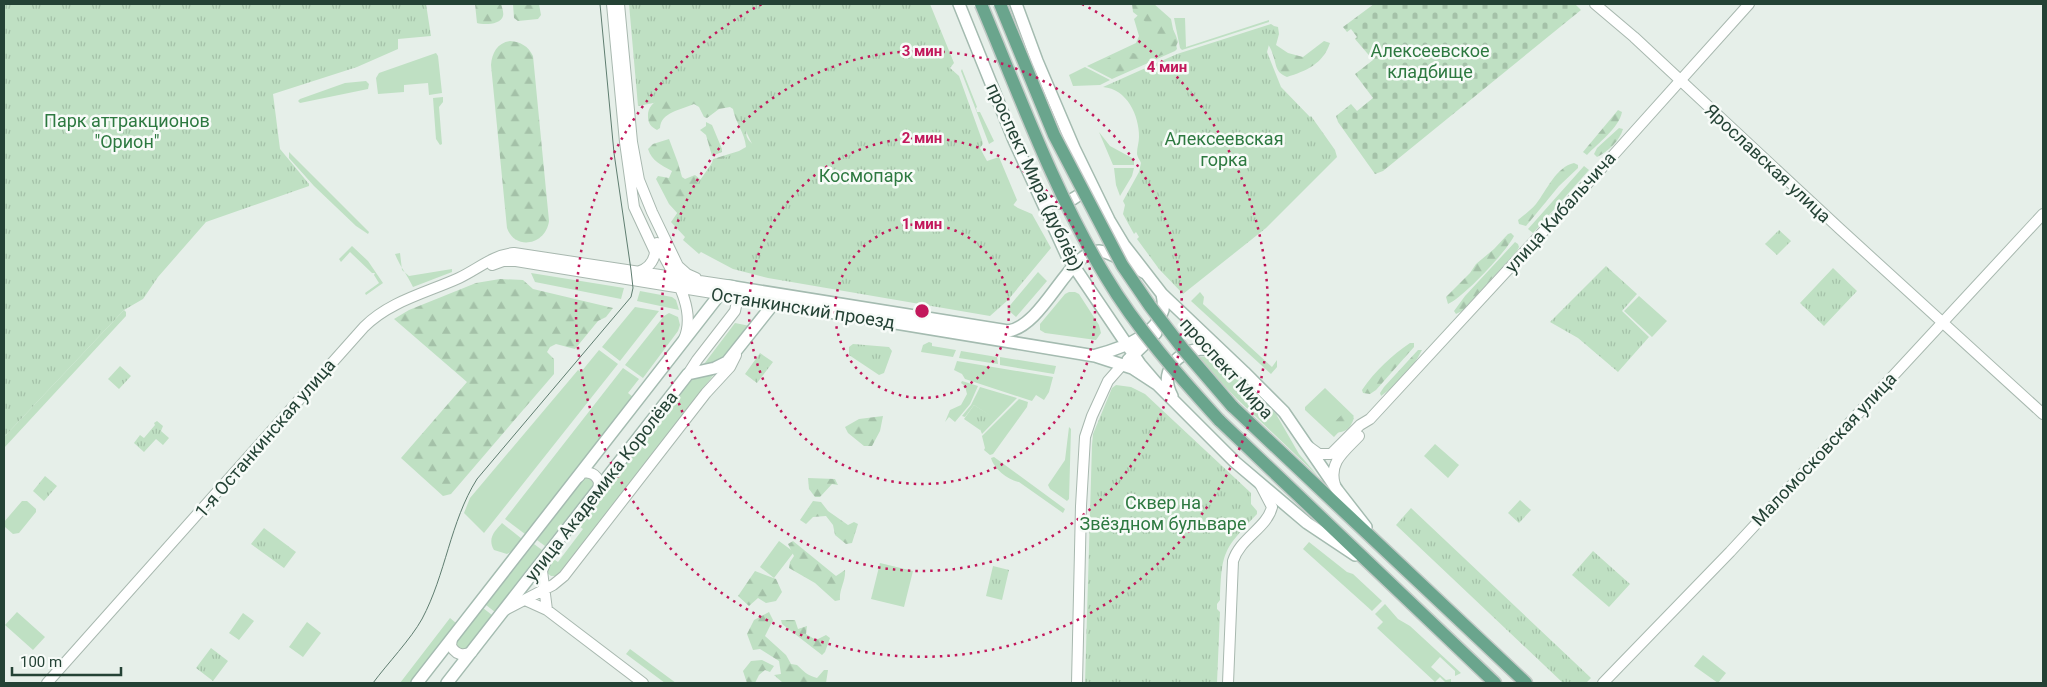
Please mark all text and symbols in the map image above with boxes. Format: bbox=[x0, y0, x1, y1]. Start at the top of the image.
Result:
park label: Алексеевское кладбище bbox=[1370, 40, 1490, 82]
text: 3 мин bbox=[902, 42, 942, 60]
text: 4 мин bbox=[1147, 58, 1187, 76]
street label: проспект Мира (дублёр) bbox=[981, 80, 1088, 275]
street label: Ярославская улица bbox=[1701, 99, 1835, 227]
park label: Парк аттракционов "Орион" bbox=[44, 110, 210, 152]
park label: Алексеевская горка bbox=[1164, 128, 1284, 170]
text: 2 мин bbox=[902, 129, 942, 147]
street label: улица Кибальчича bbox=[1500, 147, 1620, 277]
park label: Космопарк bbox=[819, 165, 914, 186]
text: 1 мин bbox=[902, 215, 942, 233]
street label: Останкинский проезд bbox=[710, 283, 896, 333]
centre of rings bbox=[913, 302, 931, 320]
street label: проспект Мира bbox=[1176, 313, 1278, 423]
street label: 1-я Останкинская улица bbox=[190, 354, 340, 522]
street label: Маломосковская улица bbox=[1747, 368, 1901, 530]
street label: улица Академика Королёва bbox=[520, 387, 682, 585]
park label: Сквер на Звёздном бульваре bbox=[1079, 492, 1247, 534]
scale bar bbox=[12, 644, 121, 676]
text: 100 m bbox=[20, 653, 62, 671]

